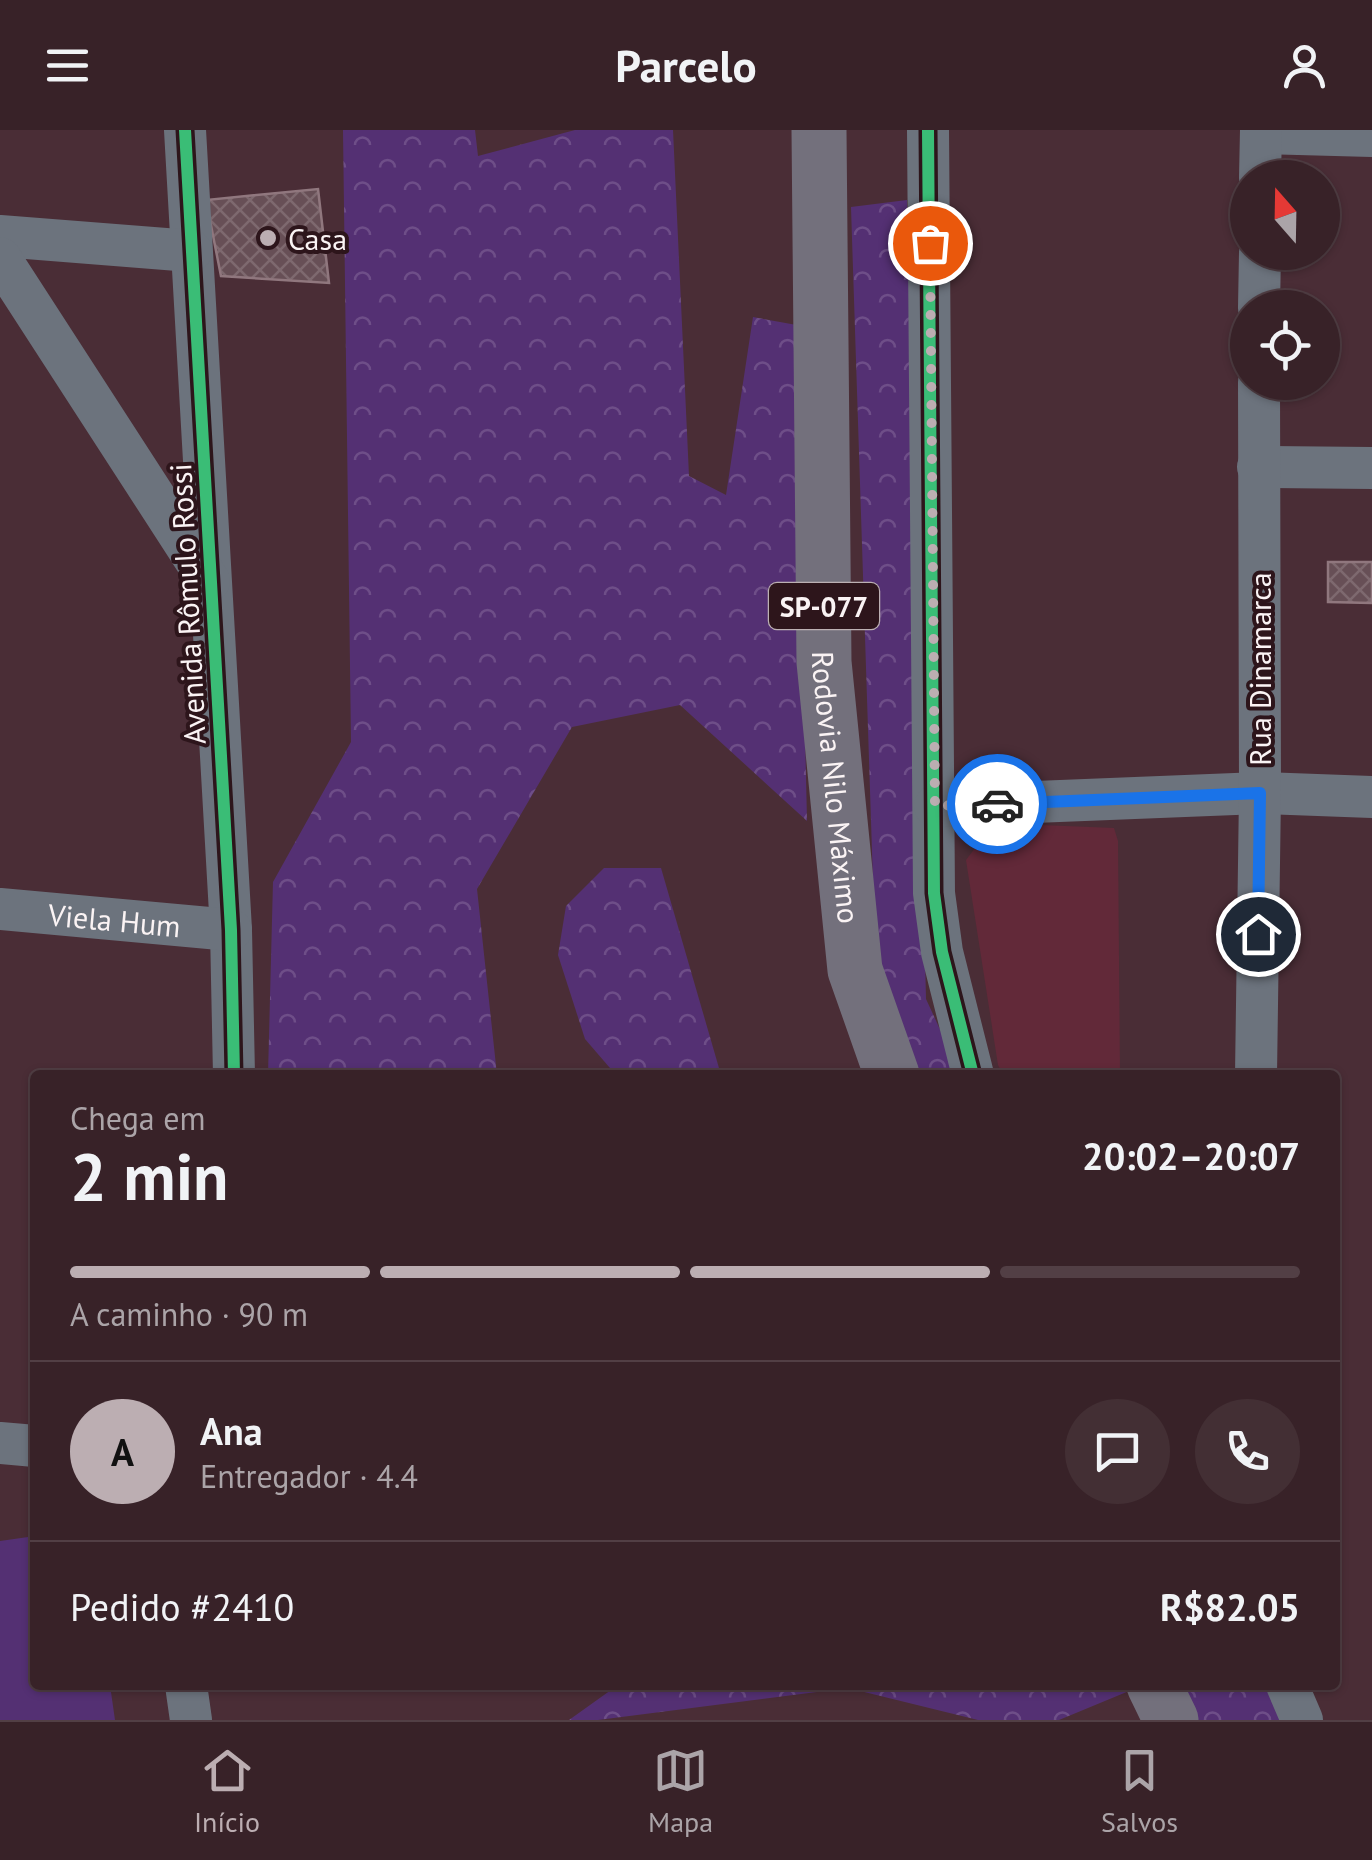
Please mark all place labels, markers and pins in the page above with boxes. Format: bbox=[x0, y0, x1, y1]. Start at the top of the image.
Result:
pin bbox=[888, 201, 973, 286]
place label: Casa bbox=[288, 219, 347, 258]
marker: Casa bbox=[257, 227, 279, 249]
pin bbox=[1216, 892, 1301, 977]

